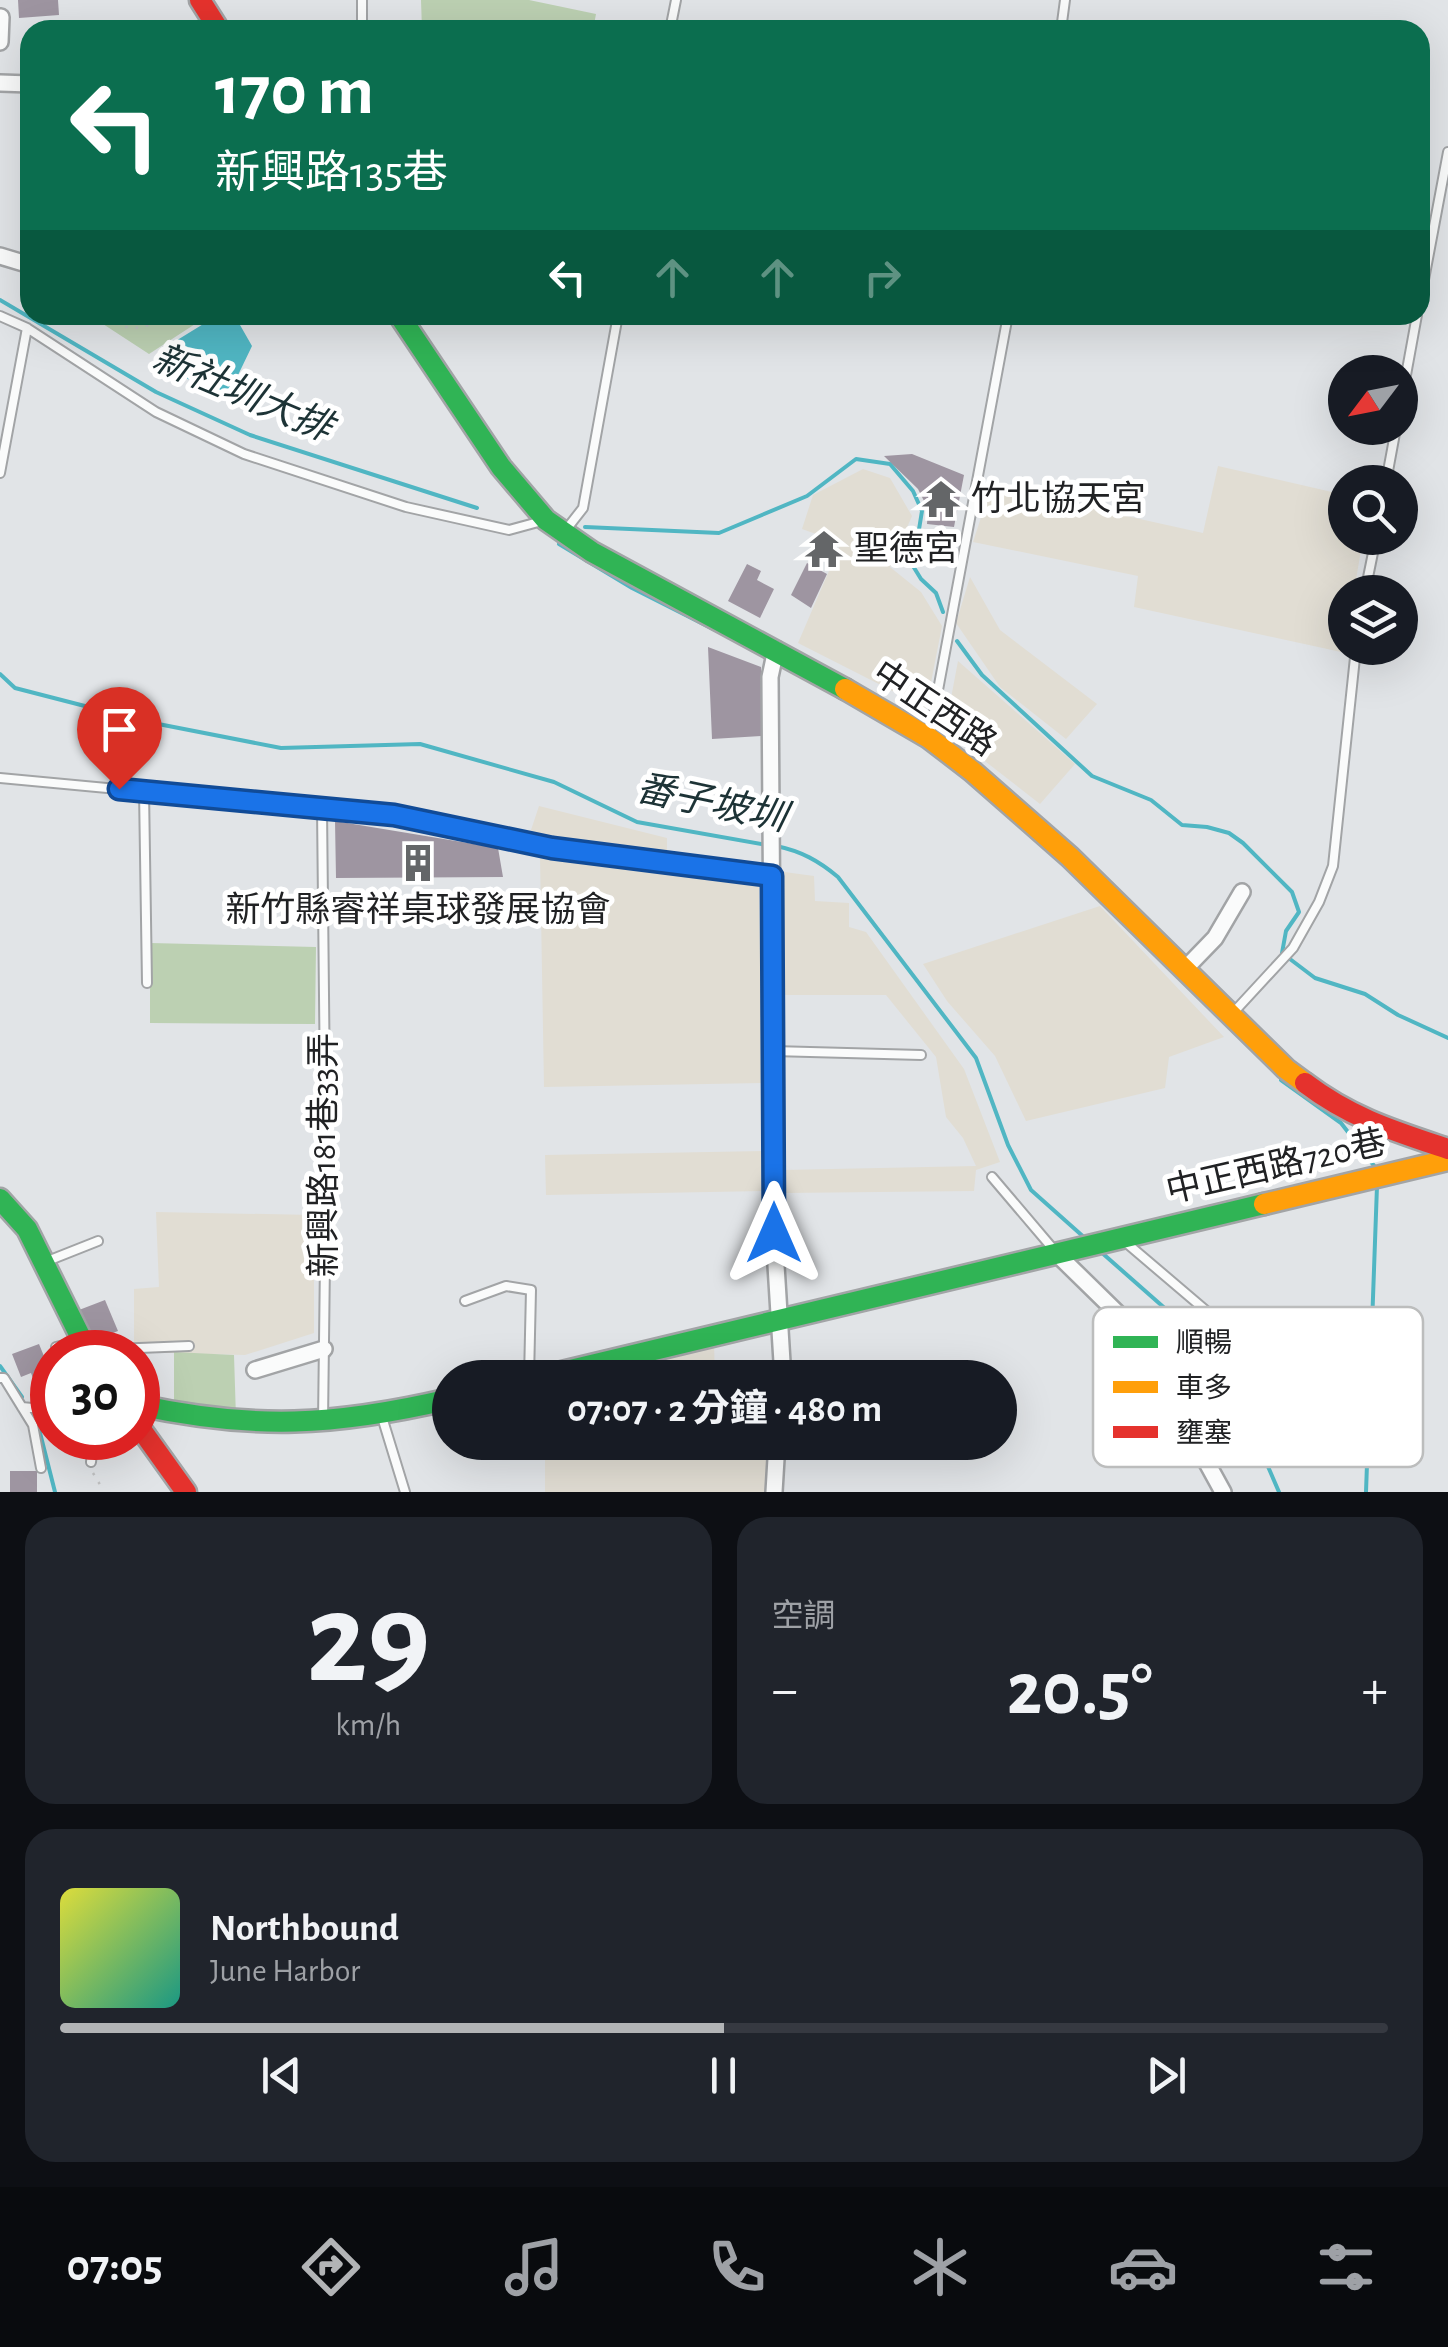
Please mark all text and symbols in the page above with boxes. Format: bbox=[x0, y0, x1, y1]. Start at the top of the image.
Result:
text: 170 m bbox=[215, 57, 374, 127]
icon: left bbox=[50, 60, 180, 190]
text: 新興路135巷 bbox=[215, 151, 448, 196]
icon: left bbox=[540, 250, 595, 305]
icon: ahead bbox=[645, 250, 700, 305]
icon: ahead bbox=[750, 250, 805, 305]
icon: right bbox=[855, 250, 910, 305]
water label: 新社圳大排 bbox=[147, 337, 343, 451]
north arrow bbox=[1328, 355, 1418, 445]
map controls bbox=[1328, 355, 1418, 665]
button: search bbox=[1328, 465, 1418, 555]
temple icon: 竹北協天宮 bbox=[920, 478, 962, 520]
place label: 竹北協天宮 bbox=[971, 480, 1146, 517]
temple icon: 聖德宮 bbox=[803, 528, 845, 570]
place label: 聖德宮 bbox=[854, 530, 959, 567]
button: layers bbox=[1328, 575, 1418, 665]
street label: 中正西路 bbox=[866, 654, 1003, 763]
pin bbox=[77, 687, 162, 790]
icon: arrive bbox=[92, 702, 147, 757]
water label: 番子坡圳 bbox=[633, 768, 795, 839]
building icon: 新竹縣睿祥桌球發展協會 bbox=[397, 842, 439, 884]
place label: 新竹縣睿祥桌球發展協會 bbox=[225, 891, 611, 928]
street label: 新興路181巷33弄 bbox=[305, 1033, 342, 1277]
street label: 中正西路720巷 bbox=[1162, 1123, 1389, 1209]
position arrow bbox=[722, 1181, 826, 1285]
legend bbox=[1093, 1307, 1423, 1467]
text: 順暢 bbox=[1176, 1328, 1232, 1358]
speed limit sign: 30 bbox=[30, 1330, 160, 1460]
text: 車多 bbox=[1176, 1373, 1232, 1403]
text: 07:07 · 2 分鐘 · 480 m bbox=[567, 1391, 882, 1429]
text: 壅塞 bbox=[1176, 1418, 1232, 1448]
text: 29 bbox=[306, 1576, 430, 1706]
text: 空調 bbox=[772, 1600, 836, 1632]
text: 20.5° bbox=[1007, 1653, 1153, 1728]
text: − bbox=[772, 1663, 798, 1718]
text: + bbox=[1362, 1663, 1388, 1718]
text: km/h bbox=[335, 1709, 401, 1741]
text: Northbound bbox=[210, 1910, 399, 1948]
text: June Harbor bbox=[210, 1955, 360, 1987]
icon: previous bbox=[254, 2048, 309, 2103]
icon: pause bbox=[696, 2048, 751, 2103]
icon: next bbox=[1139, 2048, 1194, 2103]
icon: directions bbox=[296, 2232, 366, 2302]
icon: music bbox=[499, 2232, 569, 2302]
icon: phone bbox=[702, 2232, 772, 2302]
icon: climate bbox=[905, 2232, 975, 2302]
icon: car bbox=[1108, 2232, 1178, 2302]
icon: filters bbox=[1311, 2232, 1381, 2302]
text: 07:05 bbox=[67, 2244, 163, 2289]

